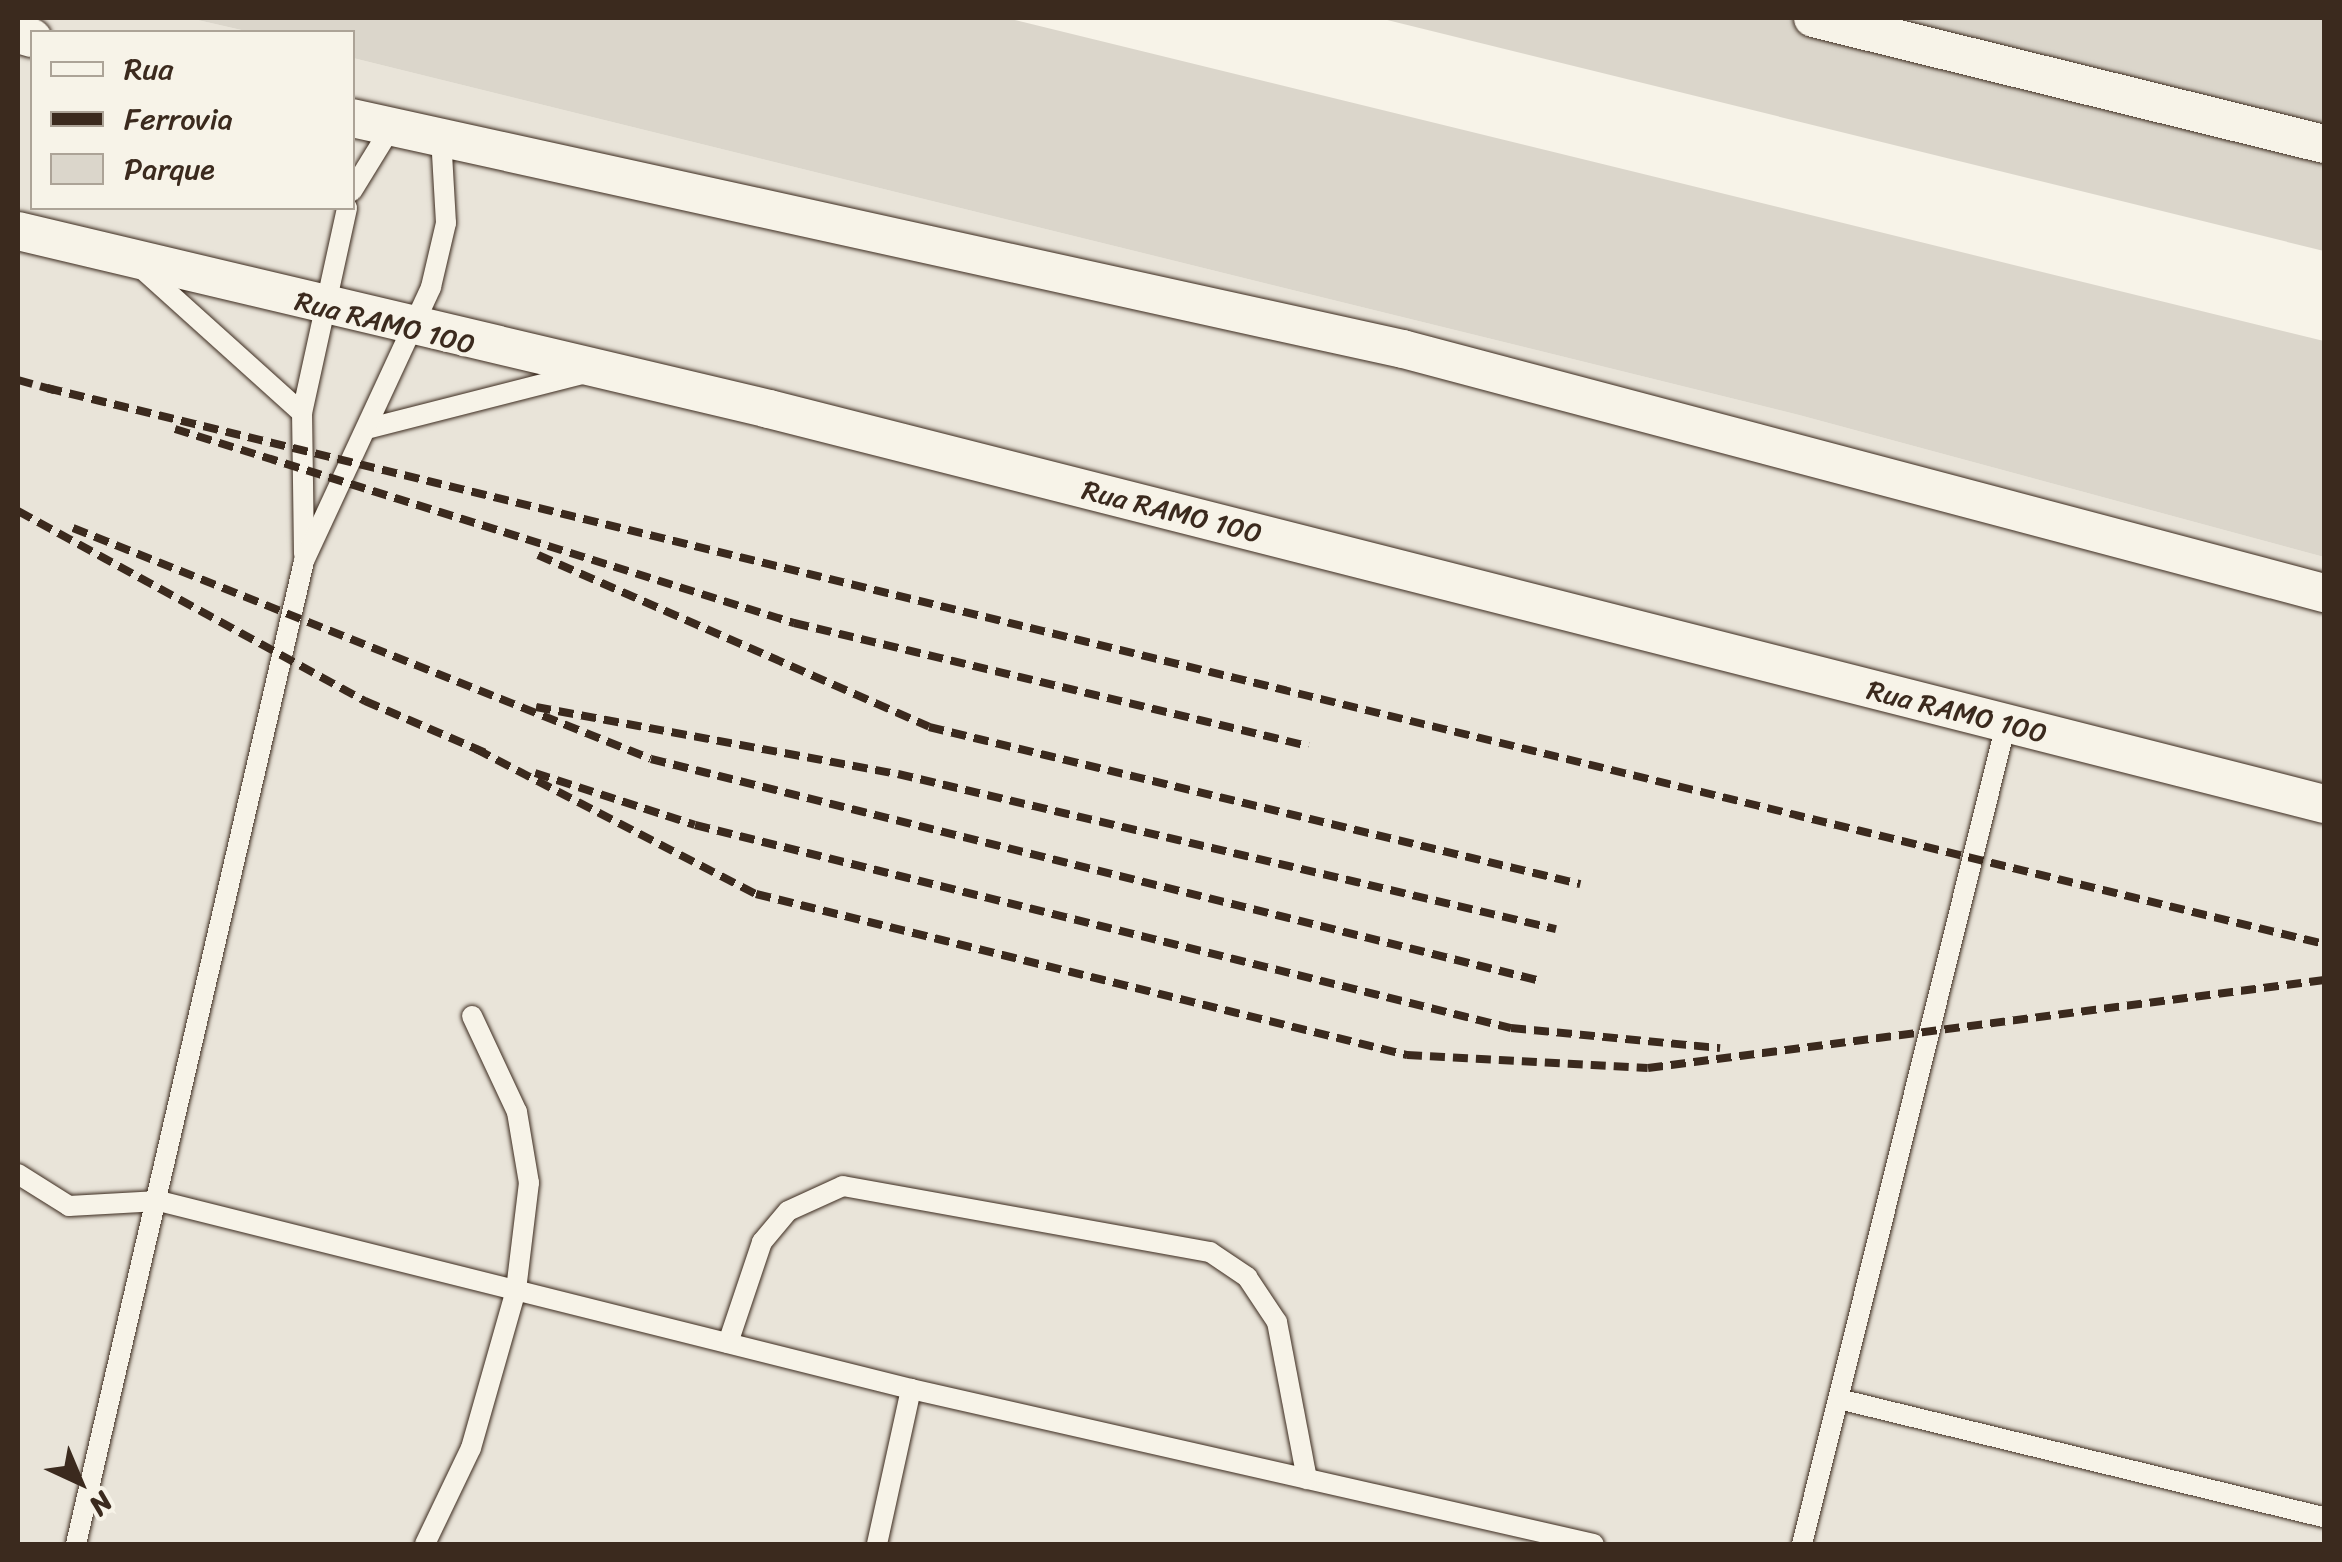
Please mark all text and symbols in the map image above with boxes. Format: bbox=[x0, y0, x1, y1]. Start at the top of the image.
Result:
legend bbox=[30, 30, 355, 210]
text: Rua bbox=[124, 42, 173, 96]
text: Ferrovia bbox=[124, 92, 233, 146]
text: Parque bbox=[124, 142, 215, 196]
street label: Rua RAMO 100 bbox=[291, 284, 479, 362]
street label: Rua RAMO 100 bbox=[1078, 473, 1266, 551]
street label: Rua RAMO 100 bbox=[1863, 673, 2051, 751]
north arrow bbox=[30, 1432, 130, 1532]
text: N bbox=[77, 1480, 125, 1528]

